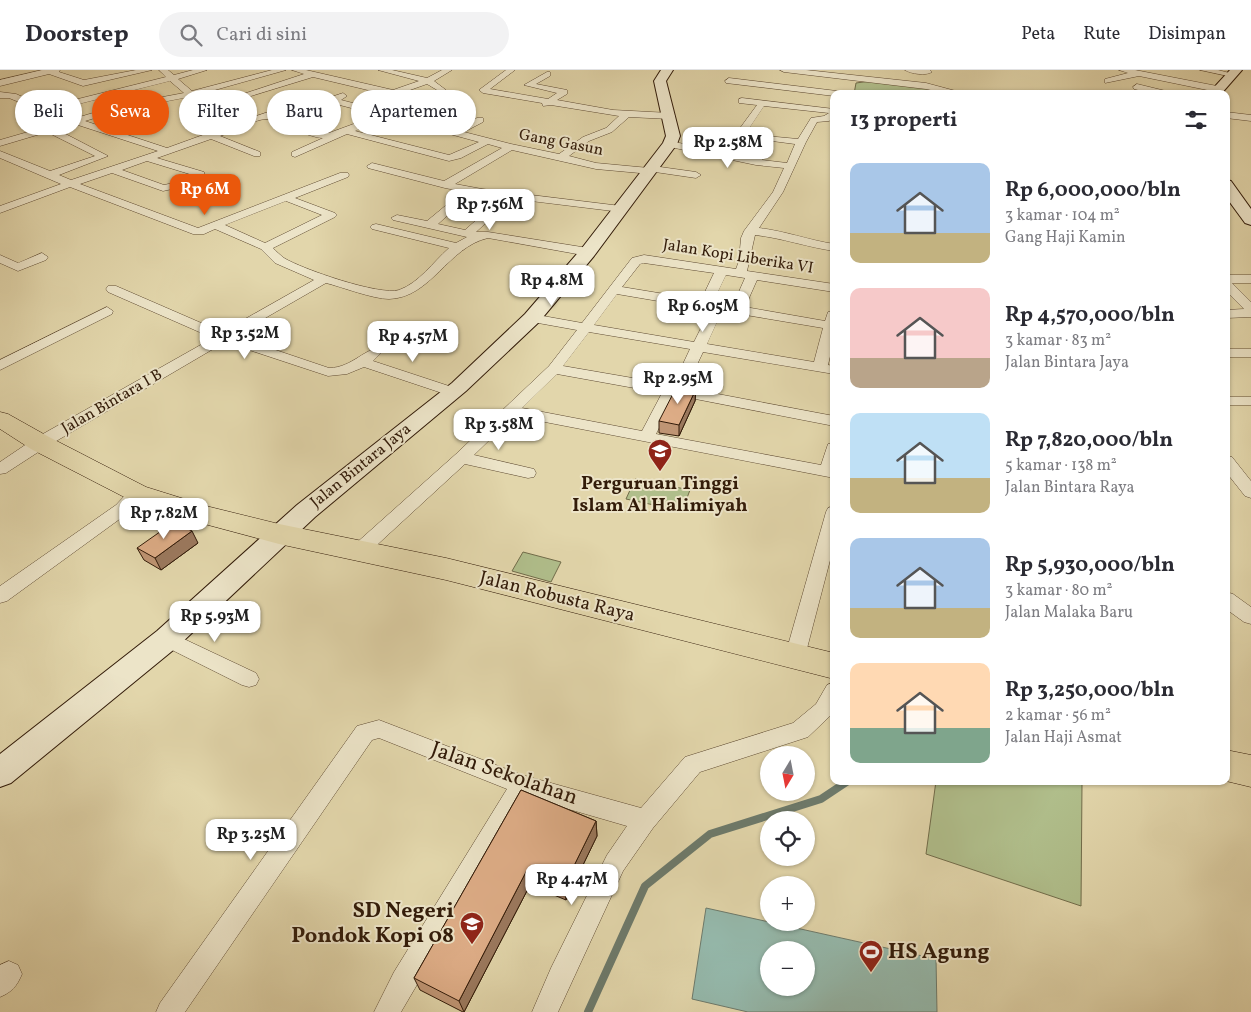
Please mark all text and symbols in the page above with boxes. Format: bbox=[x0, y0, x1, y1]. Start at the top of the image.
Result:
search box bbox=[159, 12, 509, 57]
text: Doorstep bbox=[25, 18, 129, 52]
icon: search bbox=[177, 21, 205, 49]
text: Cari di sini bbox=[217, 22, 307, 48]
text: Peta bbox=[1021, 22, 1055, 47]
text: Rute bbox=[1083, 22, 1120, 47]
text: Disimpan bbox=[1148, 22, 1226, 47]
chip: Beli bbox=[15, 90, 82, 135]
chip: Sewa bbox=[92, 90, 169, 135]
chip: Filter bbox=[179, 90, 257, 135]
chip: Baru bbox=[267, 90, 341, 135]
chip: Apartemen bbox=[351, 90, 476, 135]
text: 13 properti bbox=[850, 106, 958, 135]
icon: filters bbox=[1182, 106, 1210, 134]
street label: Gang Gasun bbox=[517, 124, 605, 162]
pin: Rp 2.58M bbox=[676, 126, 780, 169]
text: Rp 2.58M bbox=[693, 132, 763, 154]
pin: Rp 6M bbox=[170, 174, 240, 216]
text: Rp 6,000,000/bln bbox=[1005, 176, 1181, 205]
text: Rp 6M bbox=[181, 179, 229, 201]
icon: home bbox=[890, 183, 950, 243]
pin: Rp 7.56M bbox=[438, 189, 542, 231]
text: Rp 7.56M bbox=[457, 194, 523, 216]
text: 3 kamar · 104 m² bbox=[1005, 205, 1120, 227]
text: Gang Haji Kamin bbox=[1005, 227, 1126, 249]
street label: Jalan Kopi Liberika VI bbox=[661, 234, 815, 280]
pin: Rp 4.8M bbox=[506, 264, 598, 307]
text: Rp 4.8M bbox=[521, 270, 583, 292]
pin: Rp 6.05M bbox=[651, 290, 755, 333]
text: Rp 6.05M bbox=[668, 296, 738, 318]
text: Rp 4,570,000/bln bbox=[1005, 301, 1175, 330]
icon: home bbox=[890, 308, 950, 368]
pin: Rp 3.52M bbox=[193, 318, 297, 360]
pin: Rp 4.57M bbox=[361, 320, 465, 363]
text: Rp 3.52M bbox=[211, 323, 279, 345]
text: Rp 4.57M bbox=[378, 326, 448, 348]
text: 3 kamar · 83 m² bbox=[1005, 330, 1111, 352]
text: Jalan Bintara Jaya bbox=[1005, 352, 1129, 374]
pin: Rp 2.95M bbox=[626, 362, 730, 405]
street label: Jalan Bintara I B bbox=[57, 364, 167, 440]
text: Rp 2.95M bbox=[643, 368, 713, 390]
pin: Rp 3.58M bbox=[447, 408, 551, 451]
text: Rp 3.58M bbox=[465, 414, 533, 436]
street label: Jalan Bintara Jaya bbox=[306, 418, 416, 514]
text: Rp 7,820,000/bln bbox=[1005, 426, 1173, 455]
icon: home bbox=[890, 433, 950, 493]
school or university icon: Perguruan Tinggi Islam Al Halimiyah bbox=[647, 438, 673, 472]
text: 5 kamar · 138 m² bbox=[1005, 455, 1117, 477]
place label: Perguruan Tinggi Islam Al Halimiyah bbox=[572, 471, 748, 519]
text: Jalan Bintara Raya bbox=[1005, 477, 1135, 499]
pin: Rp 7.82M bbox=[112, 498, 216, 540]
text: Rp 7.82M bbox=[130, 503, 198, 525]
text: Rp 5,930,000/bln bbox=[1005, 551, 1175, 580]
icon: home bbox=[890, 558, 950, 618]
street label: Jalan Robusta Raya bbox=[477, 565, 637, 629]
text: 3 kamar · 80 m² bbox=[1005, 580, 1113, 602]
pin: Rp 5.93M bbox=[163, 600, 267, 643]
text: Jalan Malaka Baru bbox=[1005, 602, 1133, 624]
text: Rp 5.93M bbox=[180, 606, 250, 628]
text: Rp 3,250,000/bln bbox=[1005, 676, 1175, 705]
icon: home bbox=[890, 683, 950, 743]
text: 2 kamar · 56 m² bbox=[1005, 705, 1111, 727]
text: Jalan Haji Asmat bbox=[1005, 727, 1122, 749]
street label: Jalan Sekolahan bbox=[426, 734, 582, 814]
north arrow bbox=[760, 746, 815, 801]
map controls bbox=[760, 746, 815, 996]
button: locate bbox=[760, 811, 815, 866]
pin: Rp 3.25M bbox=[199, 818, 303, 861]
text: Rp 3.25M bbox=[217, 824, 285, 846]
pin: Rp 4.47M bbox=[520, 864, 624, 906]
text: Rp 4.47M bbox=[536, 869, 608, 891]
button: + bbox=[760, 876, 815, 931]
place label: SD Negeri Pondok Kopi 08 bbox=[291, 896, 454, 952]
school or university icon: SD Negeri Pondok Kopi 08 bbox=[459, 911, 485, 945]
place label: HS Agung bbox=[888, 937, 990, 968]
sports icon: HS Agung bbox=[858, 939, 884, 973]
button: − bbox=[760, 941, 815, 996]

